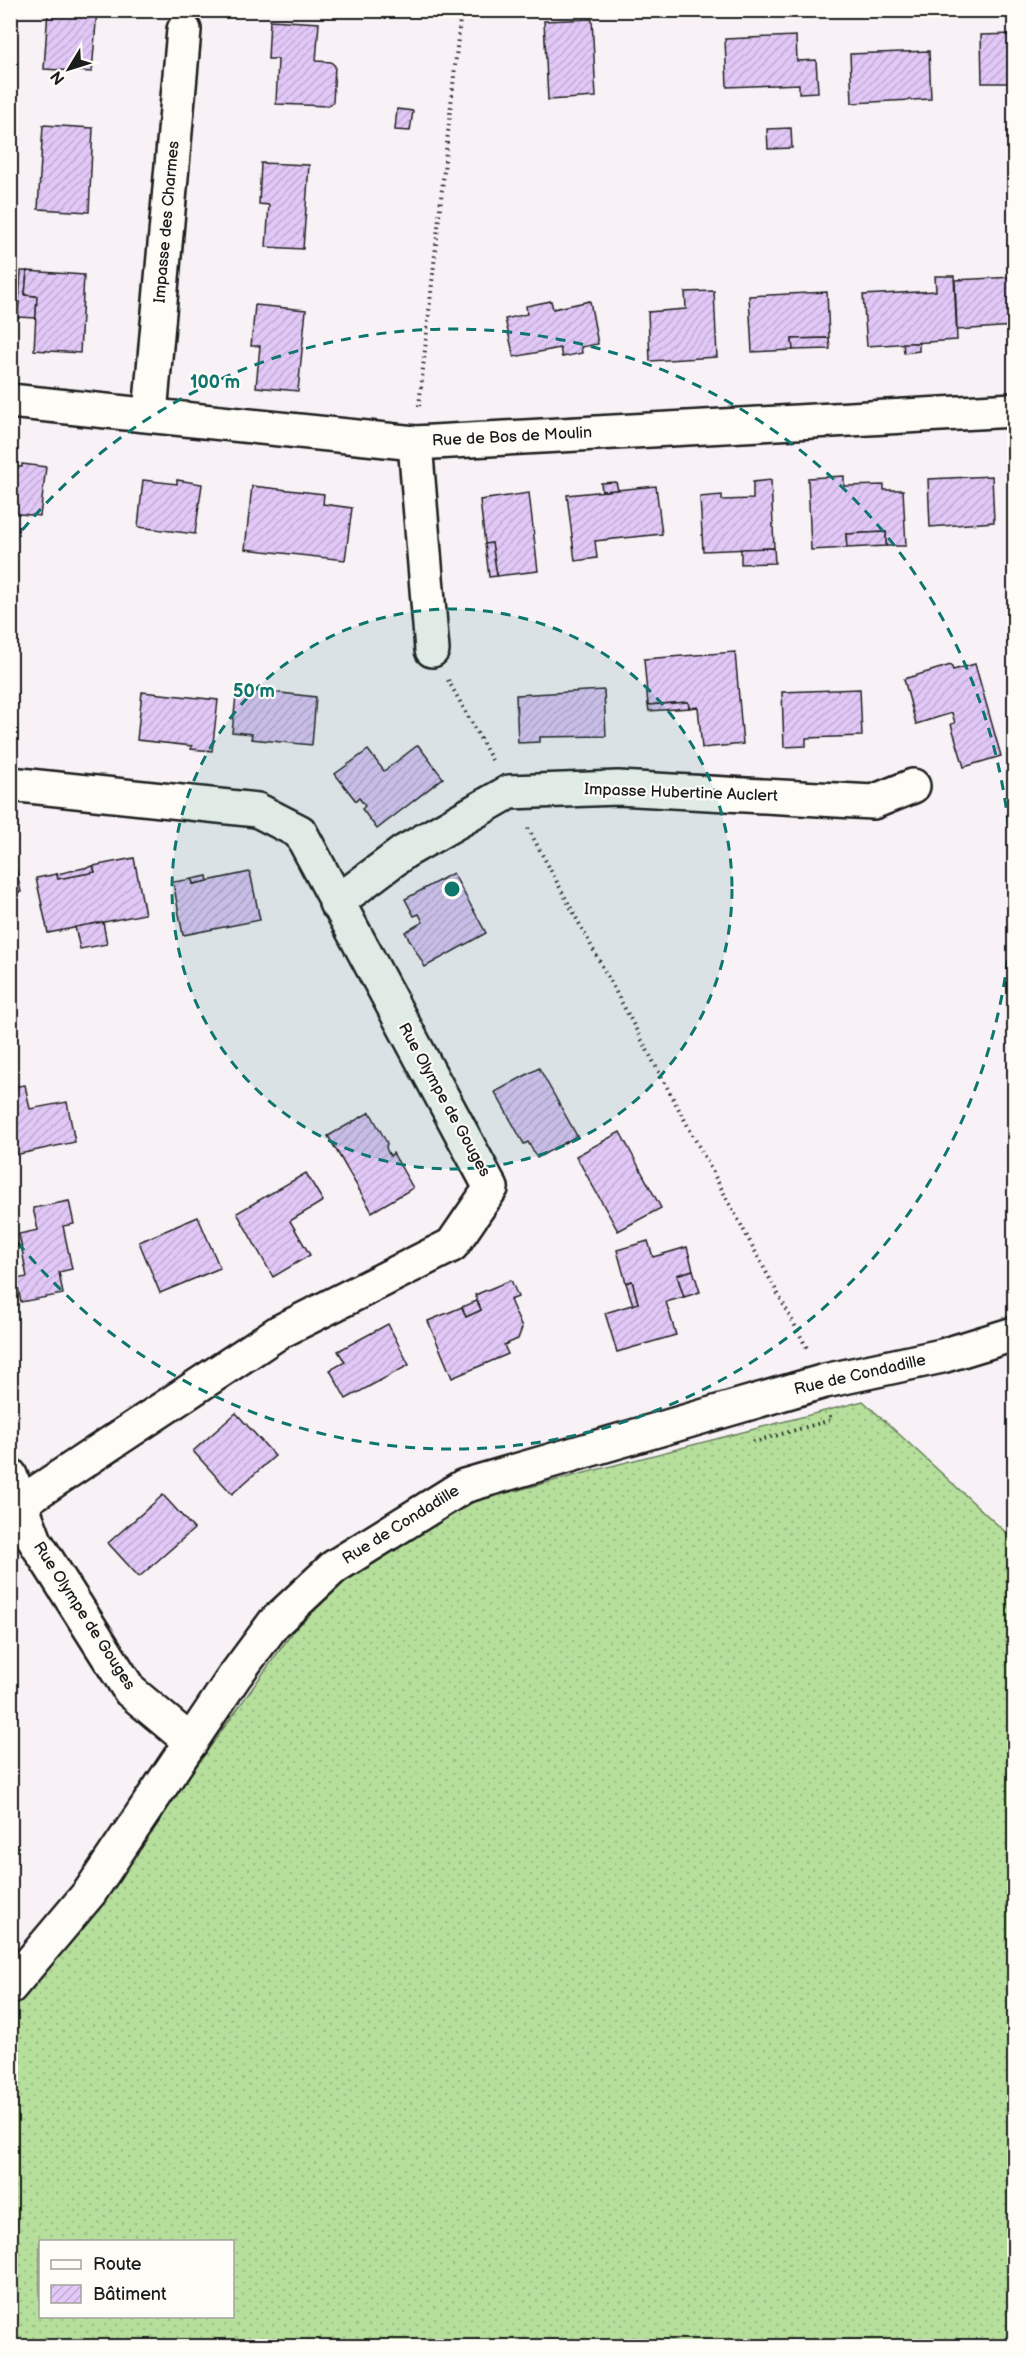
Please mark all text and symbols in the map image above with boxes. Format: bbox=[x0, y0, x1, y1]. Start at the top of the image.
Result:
north arrow bbox=[39, 39, 99, 99]
text: N bbox=[47, 67, 70, 88]
street label: Impasse des Charmes bbox=[150, 140, 184, 304]
text: 100 m bbox=[190, 372, 240, 393]
street label: Rue de Bos de Moulin bbox=[431, 423, 593, 451]
text: 50 m bbox=[233, 681, 275, 702]
street label: Impasse Hubertine Auclert bbox=[584, 780, 778, 806]
centre of rings bbox=[442, 879, 462, 899]
street label: Rue Olympe de Gouges bbox=[394, 1020, 494, 1180]
street label: Rue de Condadille bbox=[792, 1351, 928, 1399]
street label: Rue de Condadille bbox=[339, 1481, 463, 1569]
street label: Rue Olympe de Gouges bbox=[29, 1538, 139, 1694]
legend bbox=[39, 2240, 234, 2318]
text: Route bbox=[93, 2254, 142, 2275]
text: Bâtiment bbox=[93, 2284, 167, 2305]

